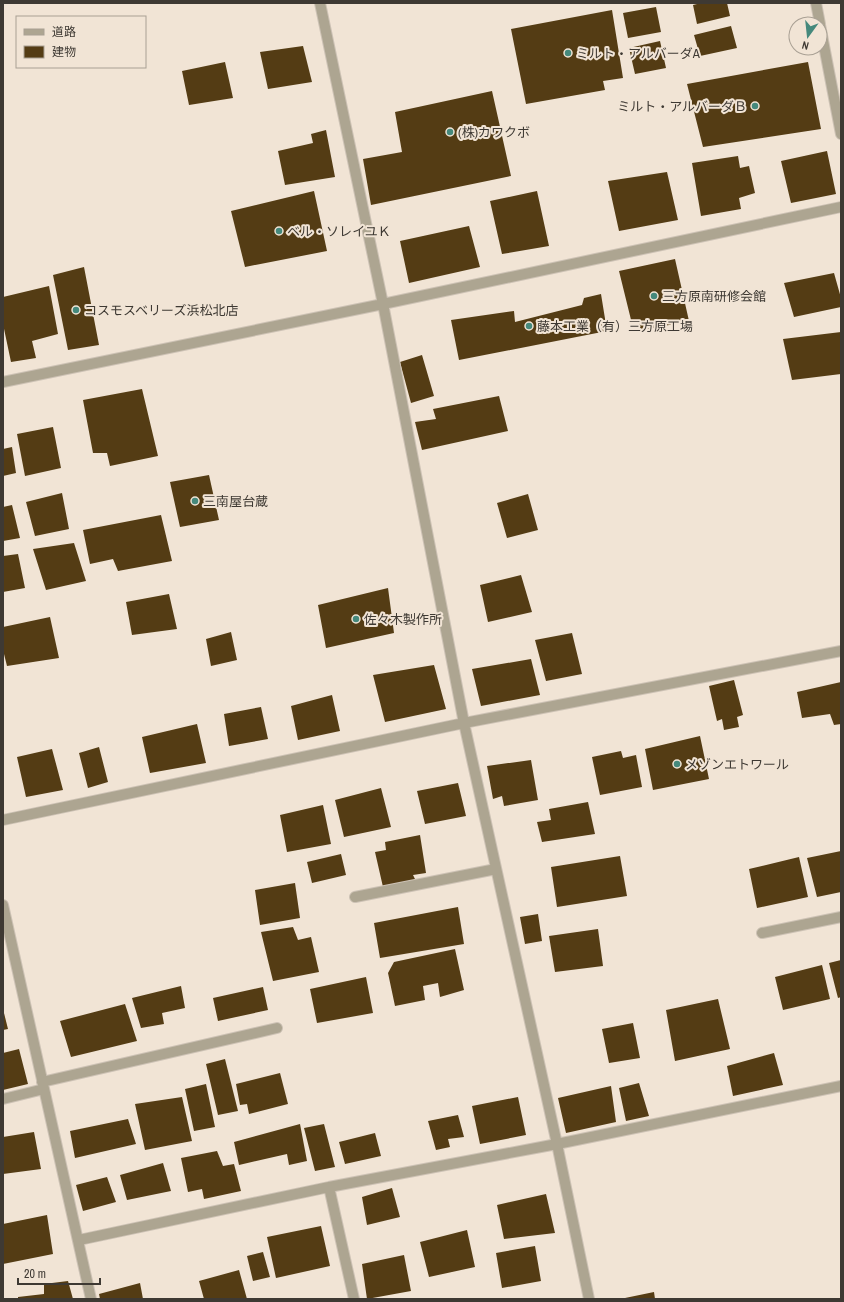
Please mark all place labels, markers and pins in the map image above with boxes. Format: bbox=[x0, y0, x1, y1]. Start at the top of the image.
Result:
place label: ミルト・アルバーダA bbox=[576, 45, 701, 62]
marker: ミルト・アルバーダA bbox=[563, 48, 573, 58]
place label: ミルト・アルバーダＢ bbox=[617, 98, 747, 115]
marker: ミルト・アルバーダＢ bbox=[750, 101, 760, 111]
place label: (株)カワクボ bbox=[458, 124, 530, 141]
marker: (株)カワクボ bbox=[445, 127, 455, 137]
place label: ベル・ソレイユＫ bbox=[287, 223, 391, 240]
marker: ベル・ソレイユＫ bbox=[274, 226, 284, 236]
place label: 三方原南研修会館 bbox=[662, 288, 766, 305]
marker: 三方原南研修会館 bbox=[649, 291, 659, 301]
place label: コスモスベリーズ浜松北店 bbox=[84, 302, 238, 319]
marker: コスモスベリーズ浜松北店 bbox=[71, 305, 81, 315]
place label: 藤本工業（有）三方原工場 bbox=[537, 318, 693, 335]
marker: 藤本工業（有）三方原工場 bbox=[524, 321, 534, 331]
place label: 三南屋台蔵 bbox=[203, 493, 268, 510]
marker: 三南屋台蔵 bbox=[190, 496, 200, 506]
place label: 佐々木製作所 bbox=[364, 611, 442, 628]
marker: 佐々木製作所 bbox=[351, 614, 361, 624]
place label: メゾンエトワール bbox=[685, 756, 789, 773]
marker: メゾンエトワール bbox=[672, 759, 682, 769]

